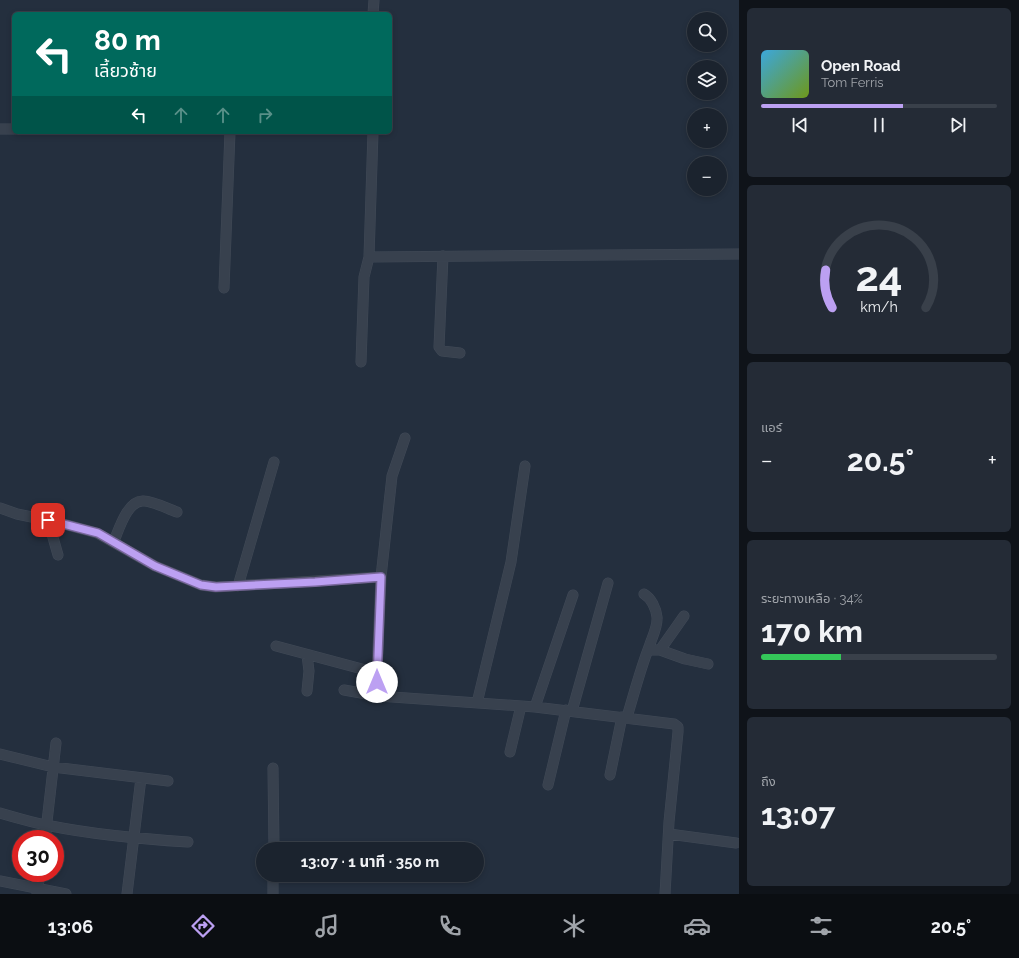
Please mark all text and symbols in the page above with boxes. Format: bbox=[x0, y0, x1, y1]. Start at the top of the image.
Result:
map controls bbox=[687, 12, 727, 196]
button: search bbox=[687, 12, 727, 52]
text: 80 m bbox=[94, 24, 161, 57]
icon: left bbox=[28, 28, 80, 80]
text: Open Road bbox=[821, 57, 901, 75]
text: เลี้ยวซ้าย bbox=[94, 60, 157, 81]
button: layers bbox=[687, 60, 727, 100]
text: Tom Ferris bbox=[821, 75, 884, 90]
icon: left bbox=[128, 104, 150, 126]
icon: ahead bbox=[170, 104, 192, 126]
icon: ahead bbox=[212, 104, 234, 126]
icon: right bbox=[254, 104, 276, 126]
button: + bbox=[687, 108, 727, 148]
icon: previous bbox=[789, 114, 811, 136]
icon: pause bbox=[868, 114, 890, 136]
icon: next bbox=[947, 114, 969, 136]
button: − bbox=[687, 156, 727, 196]
text: 24 bbox=[855, 252, 903, 301]
text: km/h bbox=[860, 298, 898, 314]
text: แอร์ bbox=[761, 420, 782, 435]
text: 20.5° bbox=[847, 443, 914, 478]
text: − bbox=[761, 447, 773, 473]
text: + bbox=[988, 447, 997, 473]
pin bbox=[31, 503, 65, 537]
icon: arrive bbox=[37, 509, 59, 531]
text: ระยะทางเหลือ · 34% bbox=[761, 591, 863, 606]
text: 170 km bbox=[761, 614, 863, 649]
position arrow bbox=[356, 661, 398, 703]
text: ถึง bbox=[761, 774, 776, 789]
text: 13:07 bbox=[761, 797, 835, 832]
speed limit sign: 30 bbox=[12, 830, 64, 882]
text: 13:07 · 1 นาที · 350 m bbox=[301, 853, 439, 871]
icon: directions bbox=[189, 912, 217, 940]
icon: music bbox=[313, 912, 341, 940]
icon: phone bbox=[436, 912, 464, 940]
icon: climate bbox=[560, 912, 588, 940]
icon: car bbox=[683, 912, 711, 940]
icon: filters bbox=[807, 912, 835, 940]
text: 13:06 bbox=[48, 916, 93, 937]
text: 20.5° bbox=[931, 916, 971, 937]

